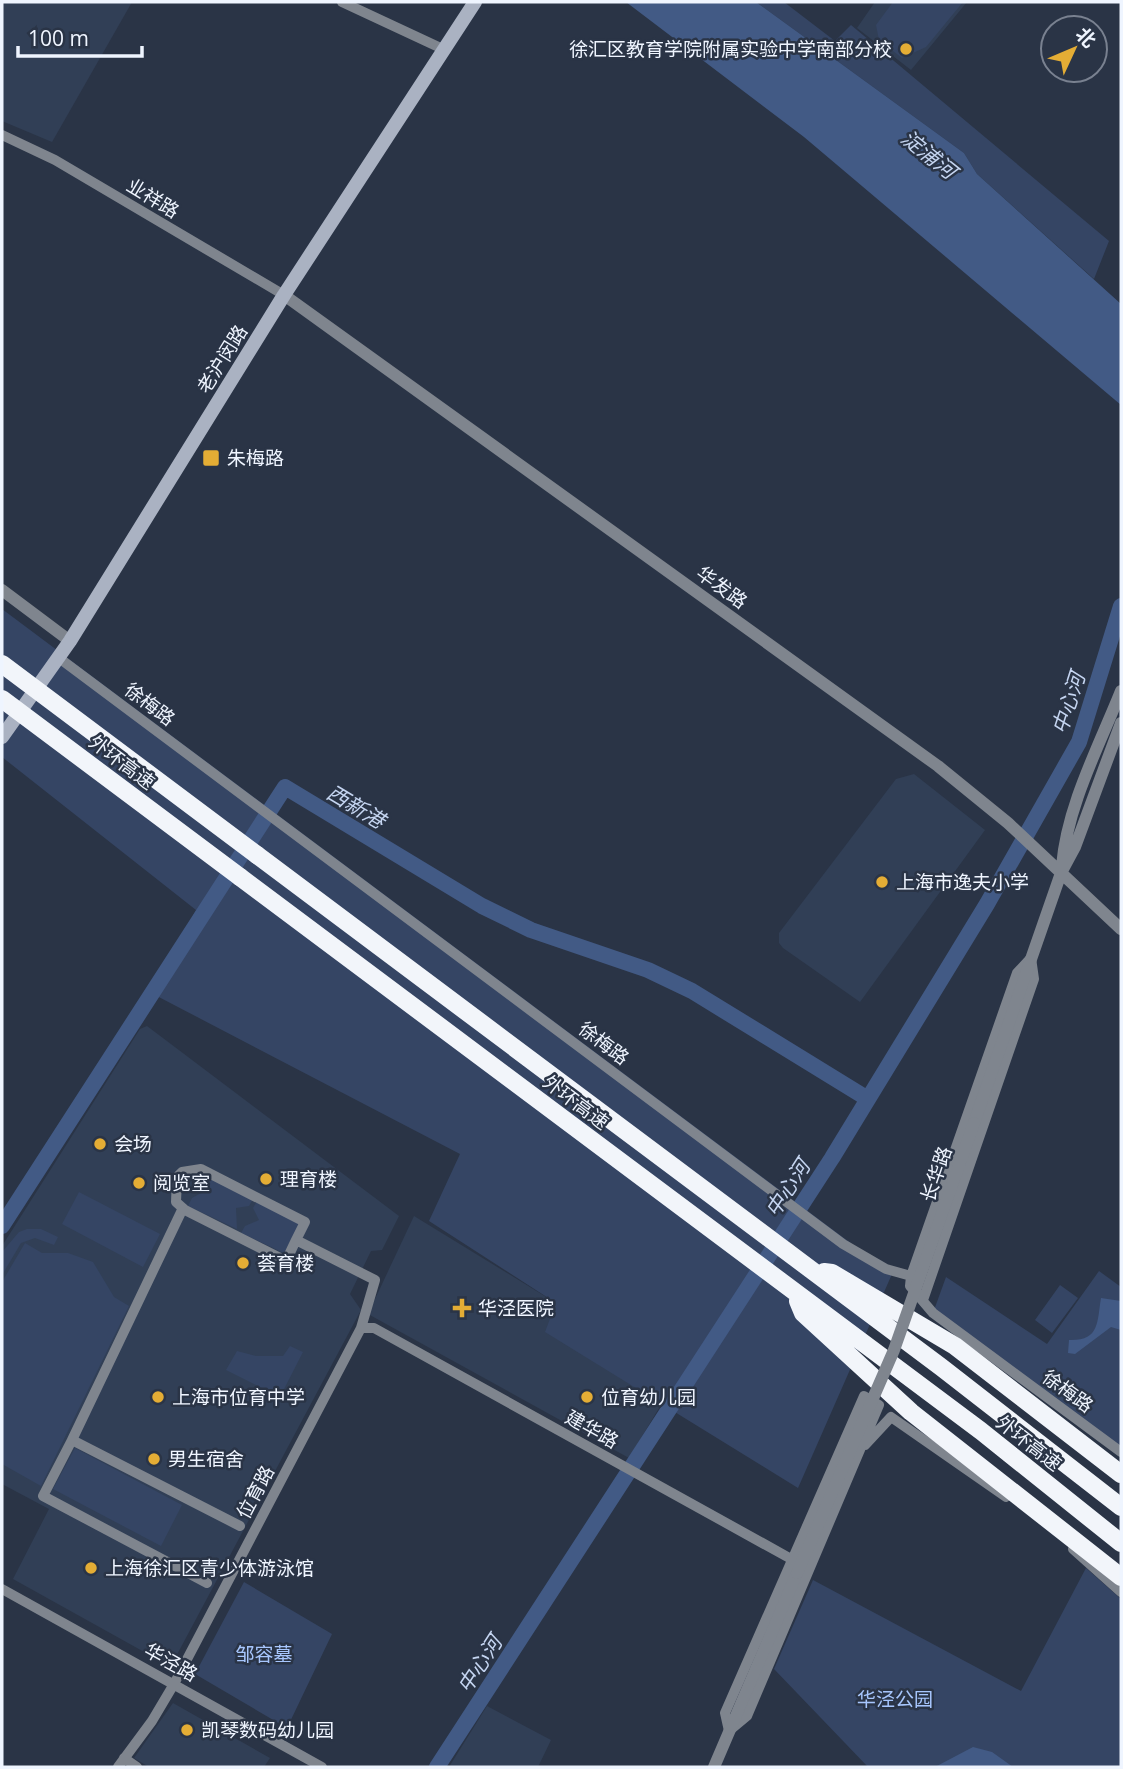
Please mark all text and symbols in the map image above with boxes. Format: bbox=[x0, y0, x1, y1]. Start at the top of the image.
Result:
scale bar bbox=[18, 14, 142, 58]
north arrow bbox=[1039, 14, 1109, 84]
text: 北 bbox=[1070, 21, 1102, 53]
text: 100 m bbox=[28, 24, 89, 52]
place label: 徐汇区教育学院附属实验中学南部分校 bbox=[569, 36, 892, 62]
marker: 徐汇区教育学院附属实验中学南部分校 bbox=[898, 41, 914, 57]
water label: 淀浦河 bbox=[896, 123, 965, 187]
street label: 业祥路 bbox=[122, 172, 184, 224]
street label: 老沪闵路 bbox=[191, 320, 253, 398]
place label: 朱梅路 bbox=[227, 445, 284, 471]
marker: 朱梅路 bbox=[201, 448, 221, 468]
street label: 华发路 bbox=[691, 560, 753, 614]
water label: 中心河 bbox=[1045, 665, 1092, 737]
street label: 徐梅路 bbox=[119, 676, 181, 732]
street label: 外环高速 bbox=[84, 729, 160, 795]
water label: 西新港 bbox=[322, 778, 393, 836]
place label: 上海市逸夫小学 bbox=[896, 869, 1029, 895]
marker: 上海市逸夫小学 bbox=[874, 874, 890, 890]
street label: 徐梅路 bbox=[573, 1015, 635, 1071]
street label: 外环高速 bbox=[538, 1069, 614, 1135]
place label: 会场 bbox=[114, 1131, 152, 1157]
marker: 会场 bbox=[92, 1136, 108, 1152]
street label: 长华路 bbox=[914, 1143, 958, 1205]
water label: 中心河 bbox=[758, 1151, 818, 1222]
place label: 理育楼 bbox=[280, 1166, 337, 1192]
place label: 阅览室 bbox=[153, 1170, 210, 1196]
marker: 理育楼 bbox=[258, 1171, 274, 1187]
marker: 阅览室 bbox=[131, 1175, 147, 1191]
place label: 荟育楼 bbox=[257, 1250, 314, 1276]
marker: 荟育楼 bbox=[235, 1255, 251, 1271]
place label: 华泾医院 bbox=[478, 1295, 554, 1321]
marker: 华泾医院 bbox=[452, 1298, 472, 1318]
street label: 徐梅路 bbox=[1037, 1364, 1099, 1418]
place label: 上海市位育中学 bbox=[172, 1384, 305, 1410]
place label: 位育幼儿园 bbox=[601, 1384, 696, 1410]
marker: 上海市位育中学 bbox=[150, 1389, 166, 1405]
marker: 位育幼儿园 bbox=[579, 1389, 595, 1405]
street label: 建华路 bbox=[561, 1404, 623, 1454]
street label: 外环高速 bbox=[991, 1409, 1067, 1477]
place label: 男生宿舍 bbox=[168, 1446, 244, 1472]
marker: 男生宿舍 bbox=[146, 1451, 162, 1467]
street label: 位育路 bbox=[230, 1461, 280, 1523]
place label: 上海徐汇区青少体游泳馆 bbox=[105, 1555, 314, 1581]
marker: 上海徐汇区青少体游泳馆 bbox=[83, 1560, 99, 1576]
water label: 中心河 bbox=[450, 1627, 510, 1698]
street label: 华泾路 bbox=[140, 1637, 202, 1687]
park label: 邹容墓 bbox=[235, 1641, 293, 1667]
park label: 华泾公园 bbox=[857, 1686, 933, 1712]
place label: 凯琴数码幼儿园 bbox=[201, 1717, 334, 1743]
marker: 凯琴数码幼儿园 bbox=[179, 1722, 195, 1738]

